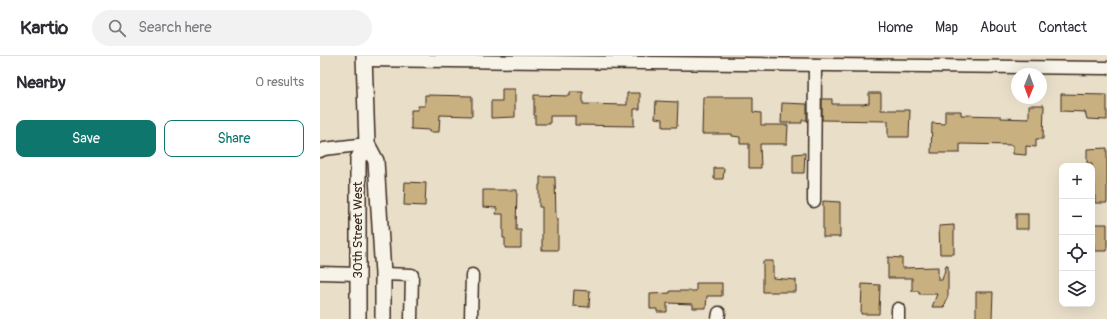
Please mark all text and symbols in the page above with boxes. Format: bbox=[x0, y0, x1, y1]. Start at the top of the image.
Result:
search box bbox=[92, 10, 372, 46]
text: Kartio bbox=[20, 16, 68, 40]
icon: search bbox=[106, 17, 128, 39]
text: Search here bbox=[138, 18, 212, 37]
text: Home bbox=[878, 19, 913, 36]
text: Map bbox=[935, 19, 958, 36]
text: About bbox=[980, 19, 1016, 36]
text: Contact bbox=[1038, 19, 1087, 36]
north arrow bbox=[1011, 68, 1047, 104]
text: Nearby bbox=[16, 72, 65, 93]
text: 0 results bbox=[255, 74, 304, 90]
button: Save bbox=[16, 120, 156, 157]
button: Share bbox=[164, 120, 304, 157]
map controls bbox=[1059, 163, 1095, 307]
button: + bbox=[1059, 163, 1095, 199]
street label: 30th Street West bbox=[350, 181, 366, 278]
button: − bbox=[1059, 199, 1095, 235]
button: locate bbox=[1059, 235, 1095, 271]
button: layers bbox=[1059, 271, 1095, 307]

